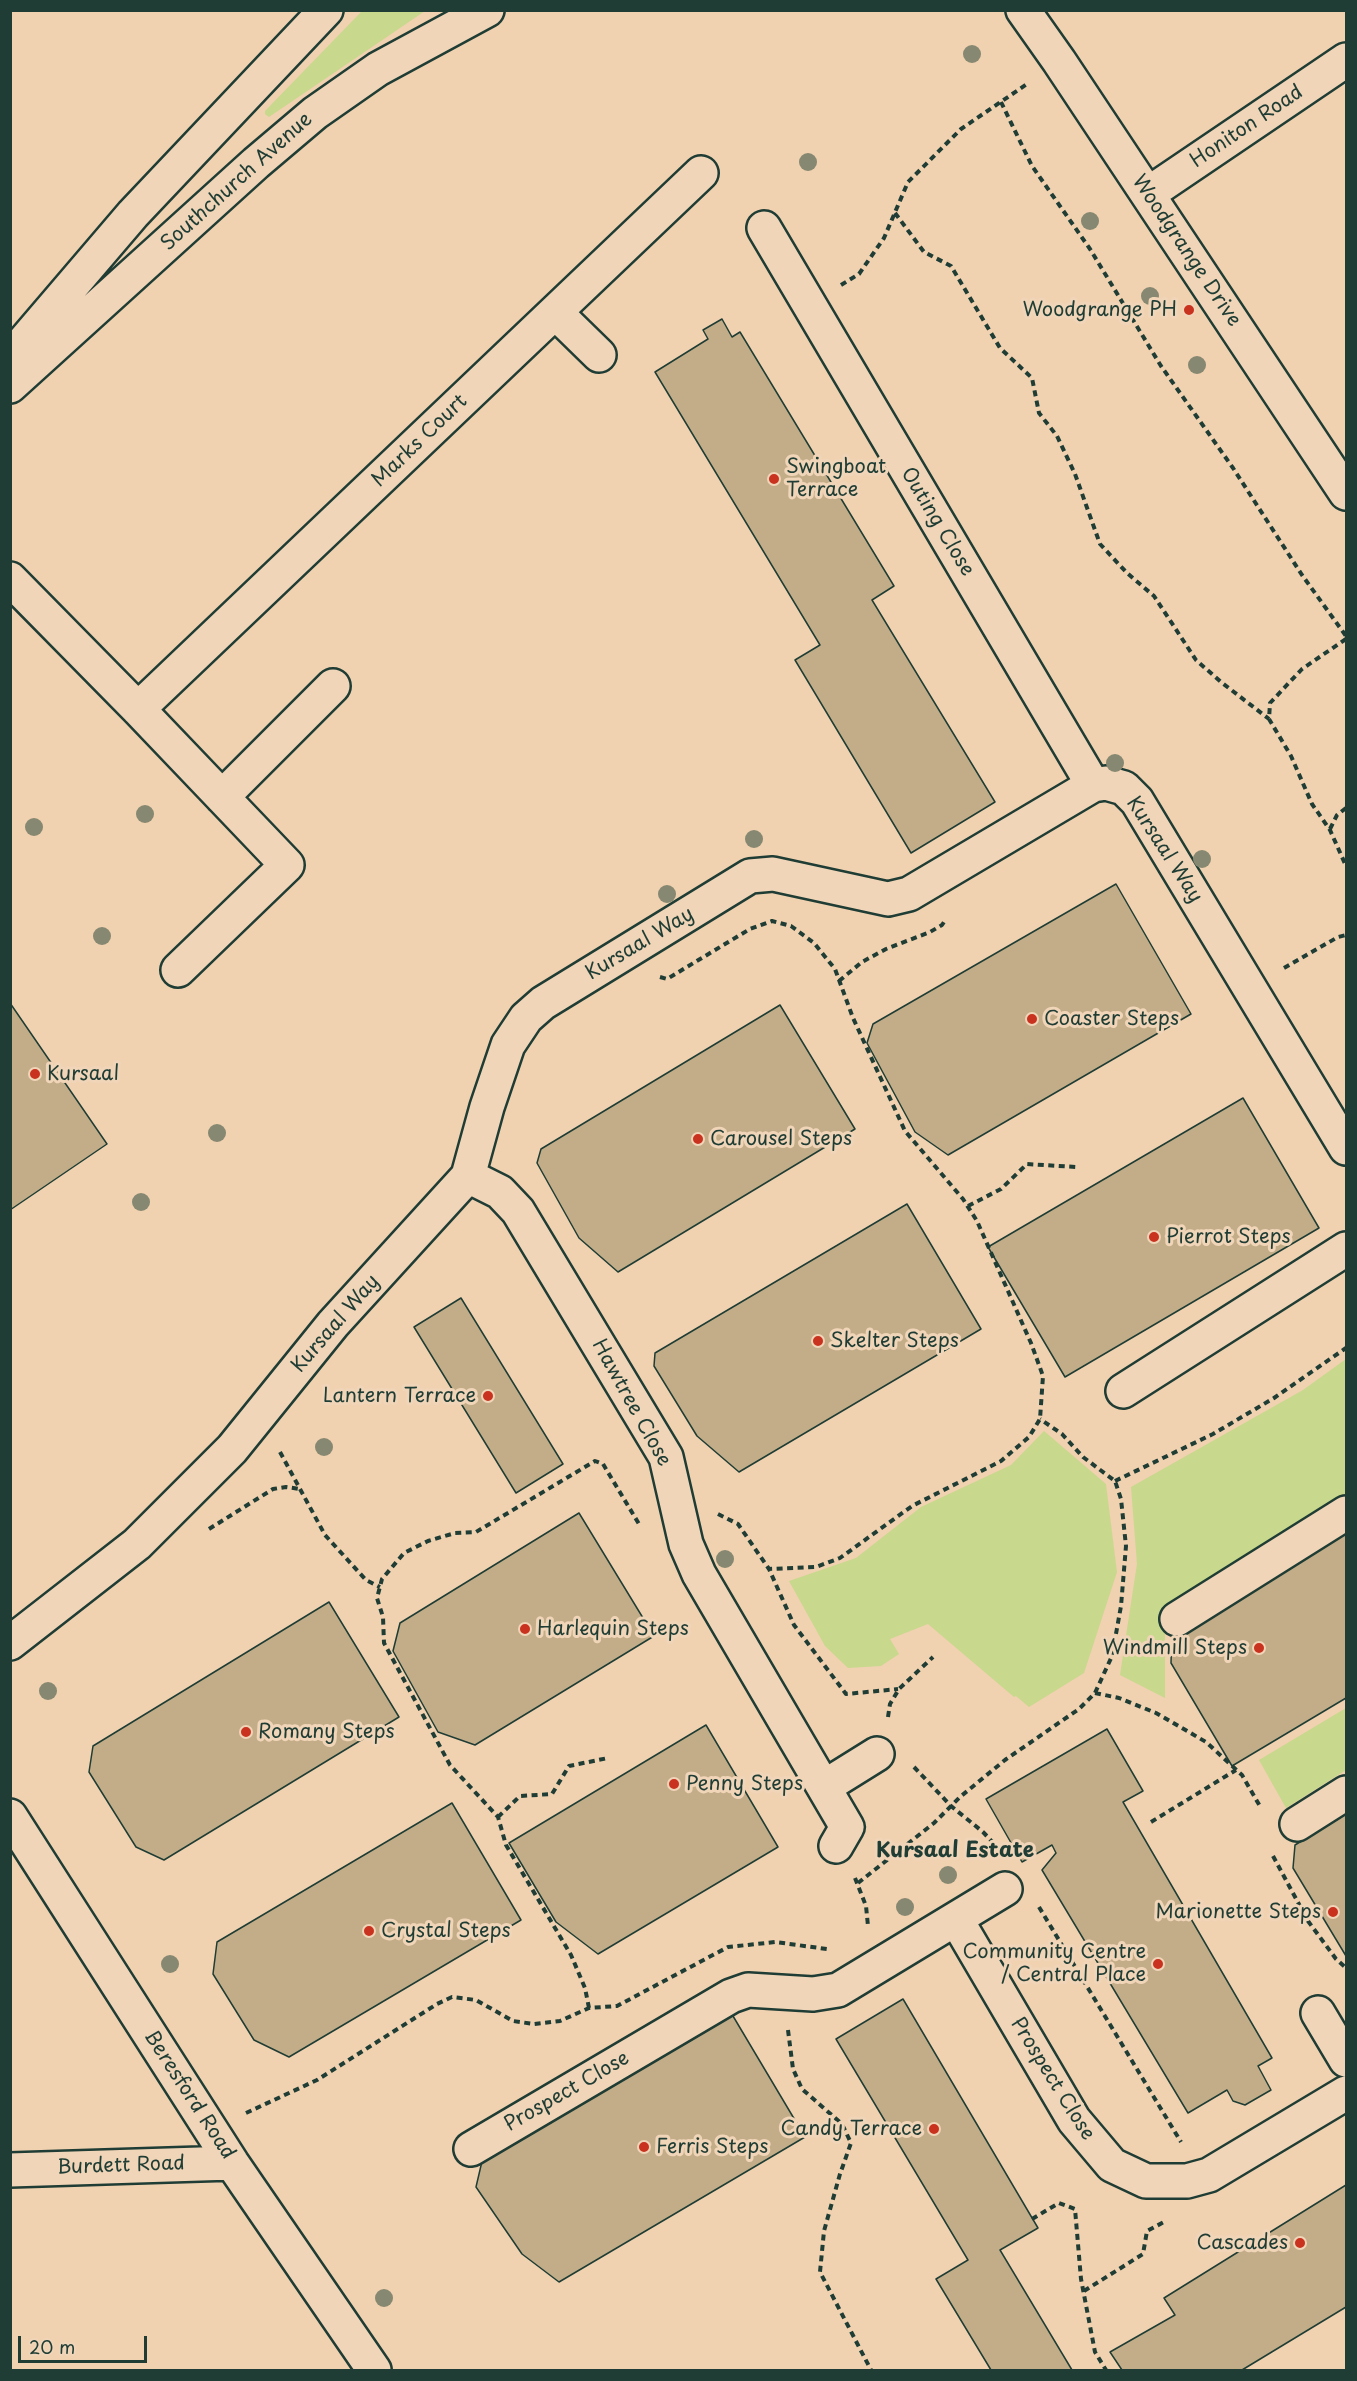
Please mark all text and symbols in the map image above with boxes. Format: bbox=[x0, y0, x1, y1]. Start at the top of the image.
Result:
street label: Honiton Road bbox=[1186, 81, 1308, 173]
street label: Southchurch Avenue bbox=[156, 108, 318, 256]
street label: Woodgrange Drive bbox=[1126, 171, 1246, 331]
place label: Woodgrange PH bbox=[1022, 298, 1177, 322]
marker: Woodgrange PH bbox=[1182, 303, 1196, 317]
street label: Marks Court bbox=[367, 390, 473, 492]
place label: Swingboat Terrace bbox=[786, 455, 886, 502]
street label: Outing Close bbox=[895, 463, 979, 581]
marker: Swingboat Terrace bbox=[767, 472, 781, 486]
street label: Kursaal Way bbox=[1121, 792, 1207, 908]
street label: Kursaal Way bbox=[582, 902, 698, 986]
place label: Coaster Steps bbox=[1044, 1007, 1179, 1031]
marker: Coaster Steps bbox=[1025, 1012, 1039, 1026]
place label: Kursaal bbox=[47, 1062, 119, 1086]
marker: Kursaal bbox=[28, 1067, 42, 1081]
place label: Carousel Steps bbox=[710, 1127, 852, 1151]
marker: Carousel Steps bbox=[691, 1132, 705, 1146]
place label: Pierrot Steps bbox=[1166, 1225, 1291, 1249]
marker: Pierrot Steps bbox=[1147, 1230, 1161, 1244]
street label: Kursaal Way bbox=[287, 1270, 385, 1378]
place label: Skelter Steps bbox=[830, 1329, 959, 1353]
marker: Skelter Steps bbox=[811, 1334, 825, 1348]
street label: Hawtree Close bbox=[586, 1335, 676, 1471]
place label: Lantern Terrace bbox=[323, 1384, 476, 1408]
marker: Lantern Terrace bbox=[481, 1389, 495, 1403]
place label: Harlequin Steps bbox=[537, 1617, 689, 1641]
marker: Harlequin Steps bbox=[518, 1622, 532, 1636]
place label: Windmill Steps bbox=[1103, 1636, 1247, 1660]
marker: Windmill Steps bbox=[1252, 1641, 1266, 1655]
place label: Romany Steps bbox=[258, 1720, 395, 1744]
marker: Romany Steps bbox=[239, 1725, 253, 1739]
place label: Penny Steps bbox=[686, 1772, 803, 1796]
marker: Penny Steps bbox=[667, 1777, 681, 1791]
district label: Kursaal Estate bbox=[876, 1838, 1034, 1864]
place label: Marionette Steps bbox=[1155, 1900, 1321, 1924]
marker: Marionette Steps bbox=[1326, 1905, 1340, 1919]
place label: Crystal Steps bbox=[381, 1919, 511, 1943]
marker: Crystal Steps bbox=[362, 1924, 376, 1938]
place label: Community Centre / Central Place bbox=[963, 1940, 1146, 1987]
marker: Community Centre / Central Place bbox=[1151, 1957, 1165, 1971]
street label: Prospect Close bbox=[1005, 2013, 1099, 2145]
street label: Beresford Road bbox=[138, 2026, 240, 2164]
street label: Prospect Close bbox=[500, 2047, 634, 2137]
place label: Candy Terrace bbox=[781, 2117, 922, 2141]
marker: Candy Terrace bbox=[927, 2122, 941, 2136]
place label: Ferris Steps bbox=[656, 2135, 768, 2159]
marker: Ferris Steps bbox=[637, 2140, 651, 2154]
street label: Burdett Road bbox=[57, 2152, 185, 2180]
place label: Cascades bbox=[1197, 2231, 1288, 2255]
marker: Cascades bbox=[1293, 2236, 1307, 2250]
scale bar bbox=[21, 2324, 150, 2362]
text: 20 m bbox=[29, 2333, 75, 2360]

